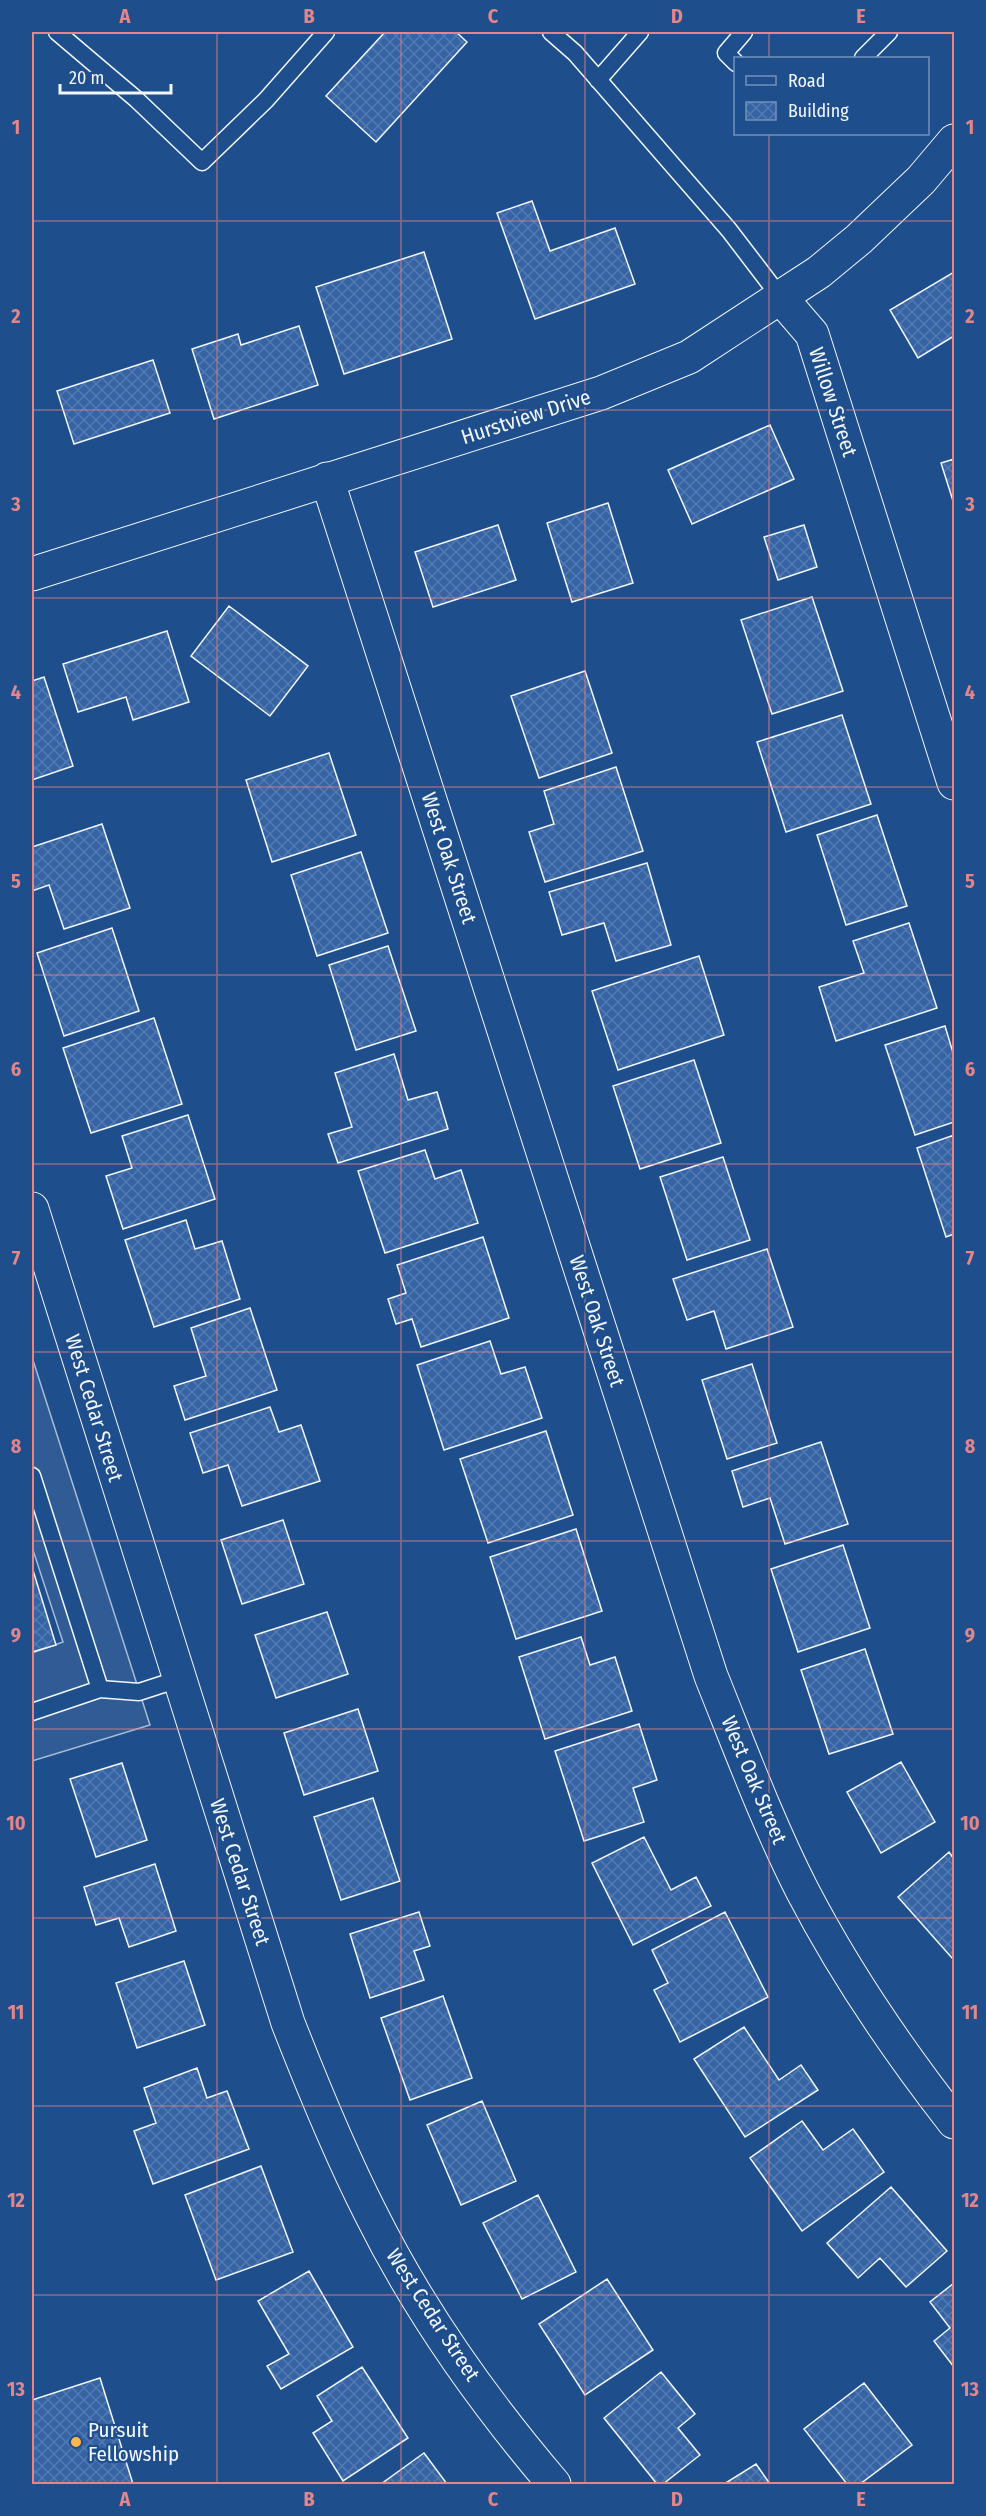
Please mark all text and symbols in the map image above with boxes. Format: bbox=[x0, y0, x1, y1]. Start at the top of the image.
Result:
text: A bbox=[119, 4, 132, 28]
text: B bbox=[303, 4, 315, 28]
text: C bbox=[488, 4, 499, 28]
text: D bbox=[671, 4, 683, 28]
text: E bbox=[856, 4, 866, 28]
scale bar bbox=[60, 57, 171, 95]
legend bbox=[734, 57, 929, 135]
text: 20 m bbox=[69, 67, 104, 89]
text: Road bbox=[788, 70, 825, 92]
text: Building bbox=[788, 100, 849, 122]
text: 1 bbox=[12, 115, 20, 139]
text: 1 bbox=[966, 115, 974, 139]
text: 2 bbox=[10, 304, 21, 328]
text: 2 bbox=[964, 304, 975, 328]
street label: Willow Street bbox=[803, 344, 863, 460]
street label: Hurstview Drive bbox=[458, 384, 594, 450]
text: 3 bbox=[10, 492, 21, 516]
text: 3 bbox=[964, 492, 975, 516]
text: 4 bbox=[11, 680, 21, 704]
text: 4 bbox=[965, 680, 975, 704]
street label: West Oak Street bbox=[416, 789, 482, 927]
text: 5 bbox=[11, 869, 21, 893]
text: 5 bbox=[965, 869, 975, 893]
text: 6 bbox=[11, 1057, 21, 1081]
text: 6 bbox=[965, 1057, 975, 1081]
text: 7 bbox=[12, 1246, 21, 1270]
text: 7 bbox=[966, 1246, 975, 1270]
street label: West Oak Street bbox=[564, 1252, 630, 1390]
street label: West Cedar Street bbox=[59, 1331, 129, 1485]
text: 8 bbox=[11, 1434, 22, 1458]
text: 8 bbox=[965, 1434, 976, 1458]
text: 9 bbox=[11, 1623, 21, 1647]
text: 9 bbox=[965, 1623, 975, 1647]
street label: West Oak Street bbox=[715, 1712, 793, 1848]
street label: West Cedar Street bbox=[204, 1795, 276, 1949]
text: 10 bbox=[6, 1811, 26, 1835]
text: 10 bbox=[960, 1811, 980, 1835]
text: 11 bbox=[8, 2000, 24, 2024]
text: 11 bbox=[962, 2000, 978, 2024]
text: 12 bbox=[7, 2188, 25, 2212]
text: 12 bbox=[961, 2188, 979, 2212]
street label: West Cedar Street bbox=[381, 2244, 486, 2386]
text: 13 bbox=[7, 2377, 25, 2401]
text: 13 bbox=[961, 2377, 979, 2401]
place label: Pursuit Fellowship bbox=[88, 2417, 179, 2467]
marker: Pursuit Fellowship bbox=[69, 2435, 83, 2449]
text: A bbox=[119, 2487, 132, 2511]
text: B bbox=[303, 2487, 315, 2511]
text: C bbox=[488, 2487, 499, 2511]
text: D bbox=[671, 2487, 683, 2511]
text: E bbox=[856, 2487, 866, 2511]

